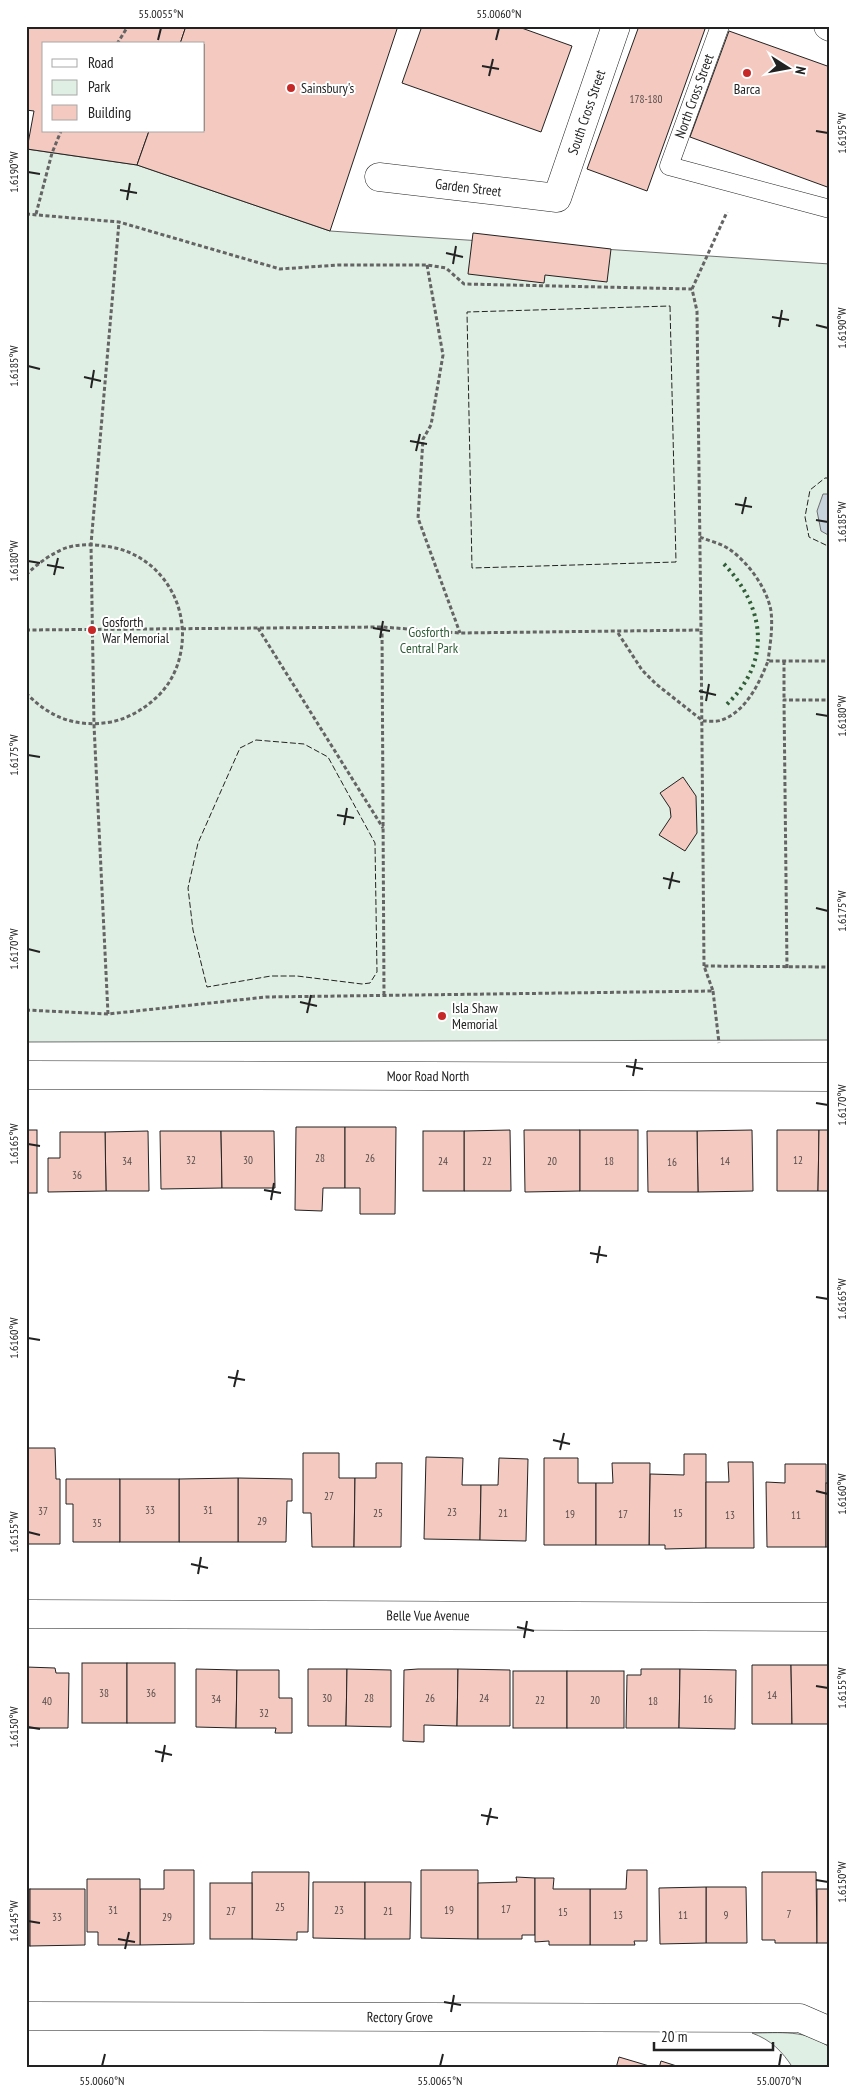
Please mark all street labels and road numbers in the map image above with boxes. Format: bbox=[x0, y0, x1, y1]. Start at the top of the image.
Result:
street label: North Cross Street bbox=[670, 51, 718, 141]
street label: South Cross Street bbox=[564, 67, 609, 157]
street label: Garden Street bbox=[434, 175, 503, 200]
street label: Moor Road North bbox=[387, 1067, 469, 1085]
street label: Belle Vue Avenue bbox=[386, 1606, 470, 1625]
street label: Rectory Grove bbox=[367, 2008, 433, 2026]

